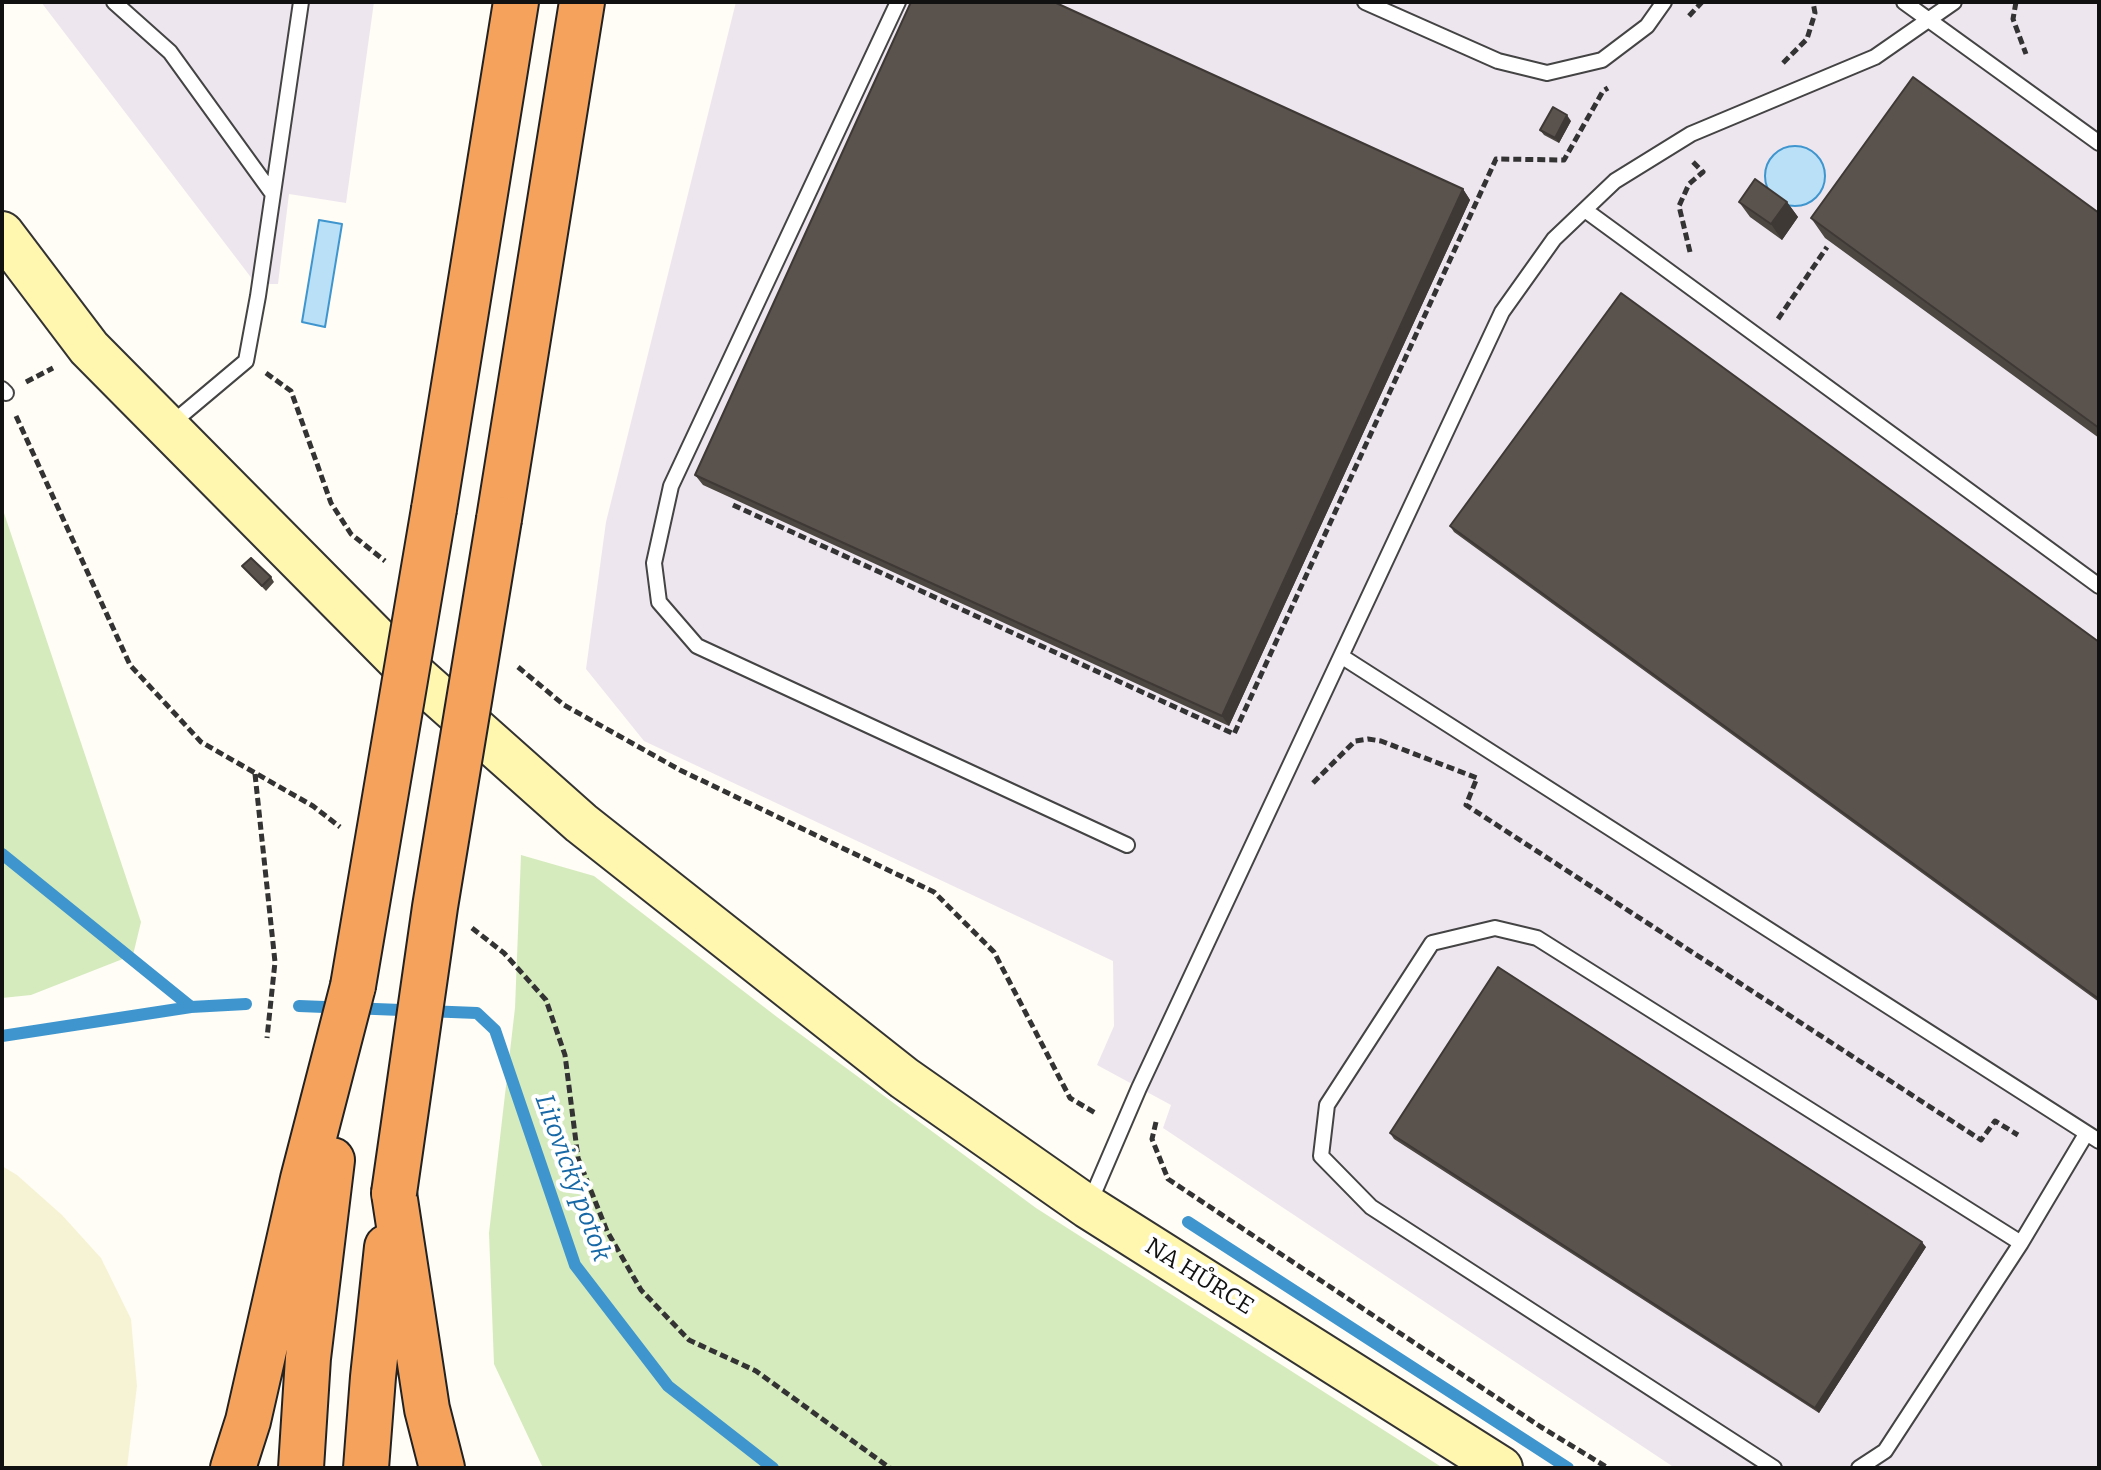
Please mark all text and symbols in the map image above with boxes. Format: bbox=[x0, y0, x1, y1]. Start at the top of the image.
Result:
water label: Litovický potok bbox=[527, 1090, 617, 1266]
street label: NA HŮRCE bbox=[1139, 1232, 1259, 1322]

